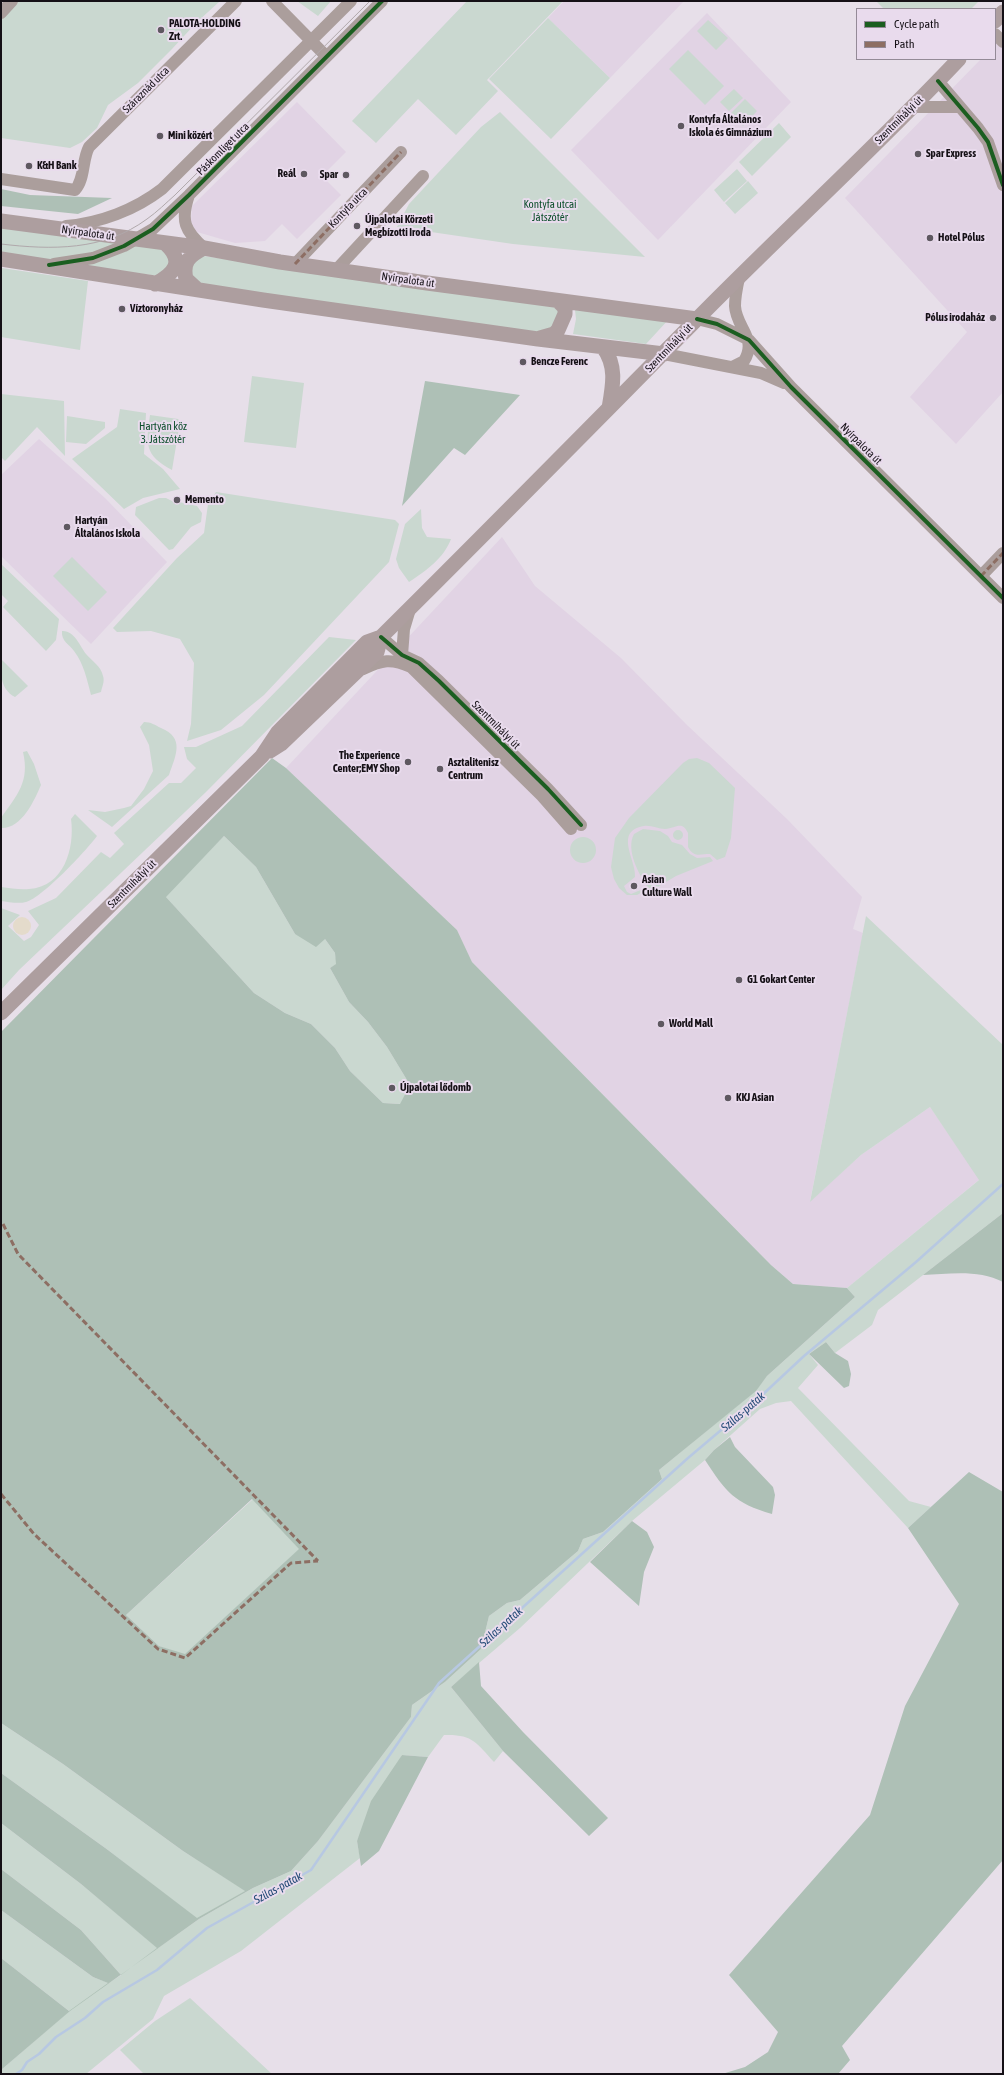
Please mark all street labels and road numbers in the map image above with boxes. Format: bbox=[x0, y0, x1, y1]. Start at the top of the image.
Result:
street label: Száraznád utca bbox=[120, 64, 172, 116]
street label: Szentmihályi út bbox=[872, 93, 926, 147]
street label: Páskomliget utca bbox=[194, 120, 252, 178]
street label: Kontyfa utca bbox=[326, 185, 370, 231]
street label: Nyírpalota út bbox=[61, 223, 115, 243]
street label: Nyírpalota út bbox=[381, 270, 435, 290]
street label: Szentmihályi út bbox=[642, 321, 696, 375]
street label: Nyírpalota út bbox=[837, 420, 885, 468]
street label: Szentmihályi út bbox=[469, 698, 523, 752]
street label: Szentmihályi út bbox=[105, 857, 159, 911]

